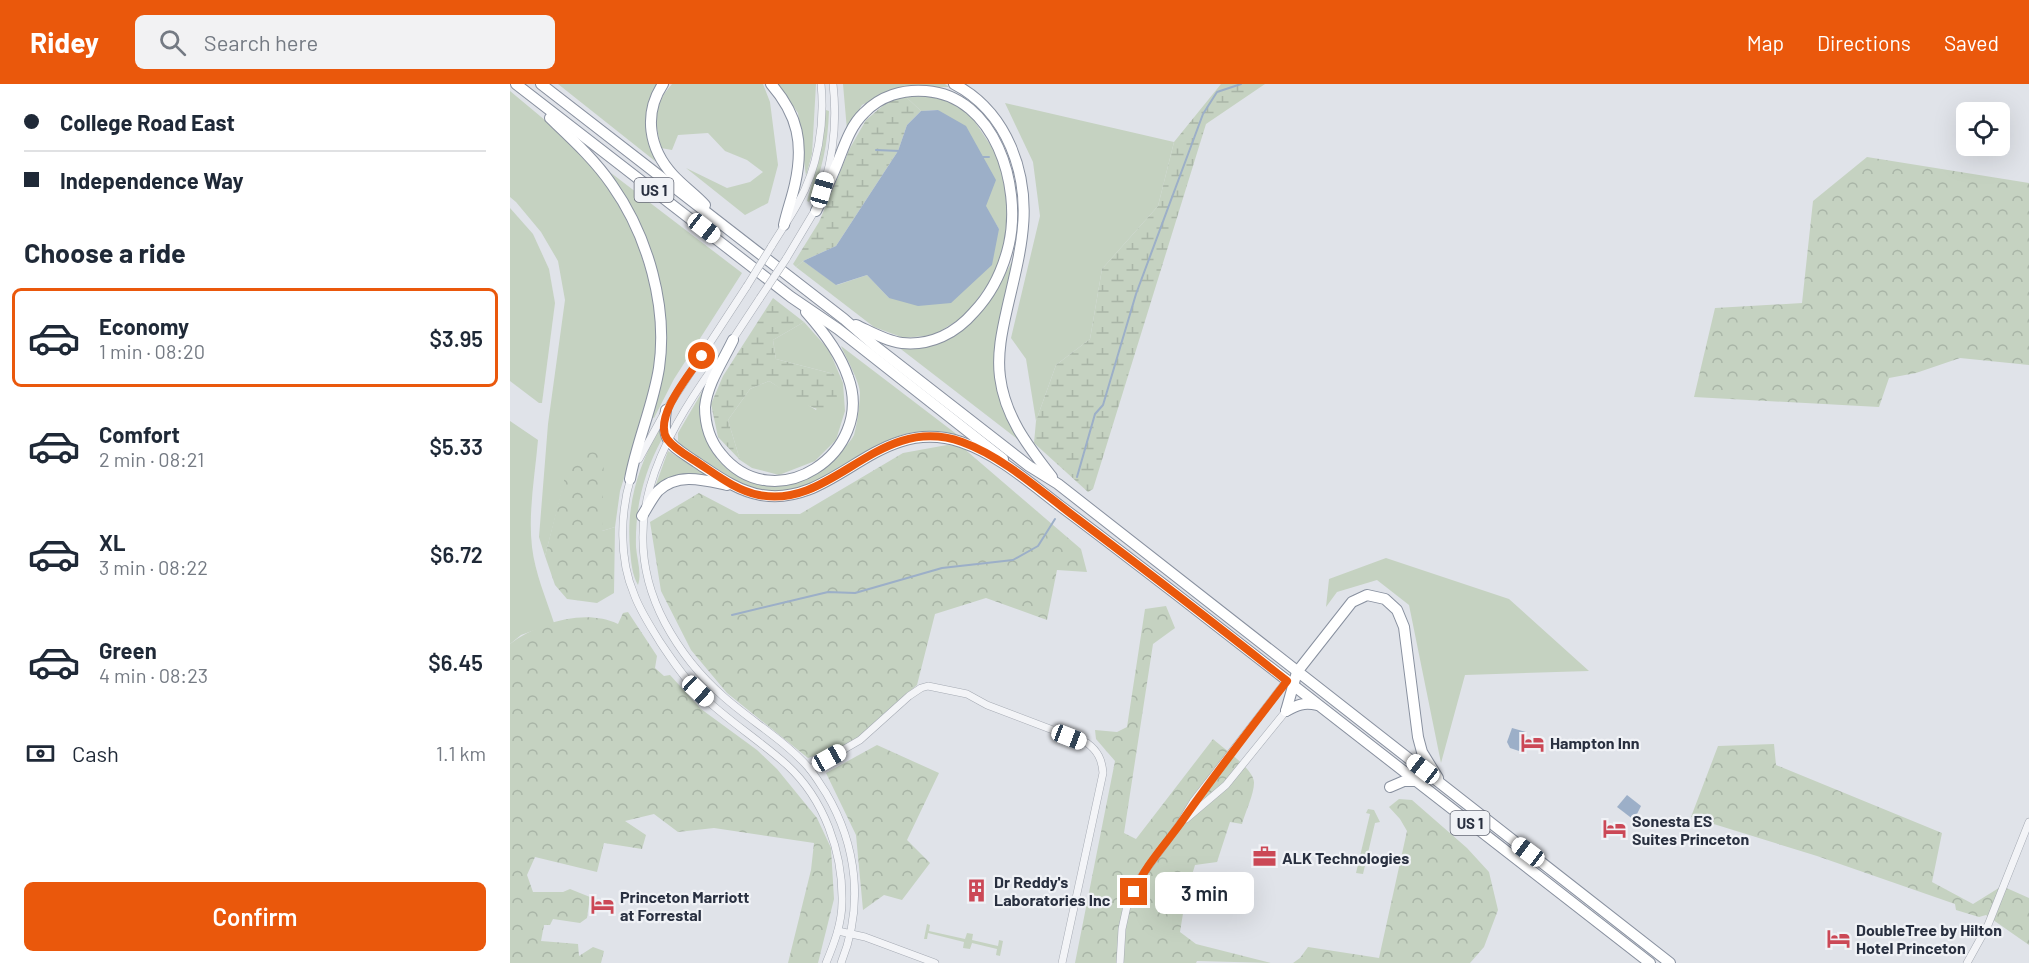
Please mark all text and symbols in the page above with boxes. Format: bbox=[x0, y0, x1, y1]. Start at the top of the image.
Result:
search box bbox=[135, 15, 555, 69]
text: Ridey bbox=[30, 25, 99, 59]
icon: search bbox=[156, 26, 189, 59]
text: Search here bbox=[204, 29, 318, 55]
text: Map bbox=[1747, 30, 1784, 55]
text: Directions bbox=[1817, 30, 1911, 55]
text: Saved bbox=[1944, 30, 1999, 55]
map controls bbox=[1956, 102, 2010, 156]
button: locate bbox=[1956, 102, 2010, 156]
text: College Road East bbox=[60, 109, 235, 135]
text: Independence Way bbox=[60, 167, 244, 193]
car bbox=[808, 170, 836, 210]
road number: US 1 bbox=[634, 178, 674, 202]
car bbox=[684, 210, 724, 246]
text: Choose a ride bbox=[24, 236, 186, 268]
icon: car bbox=[27, 311, 81, 365]
text: Economy bbox=[99, 313, 189, 339]
text: $3.95 bbox=[430, 325, 483, 351]
text: 1 min · 08:20 bbox=[99, 339, 205, 363]
route start bbox=[688, 342, 715, 369]
icon: car bbox=[27, 419, 81, 473]
text: Comfort bbox=[99, 421, 180, 447]
text: $5.33 bbox=[429, 433, 483, 459]
text: 2 min · 08:21 bbox=[99, 447, 204, 471]
icon: car bbox=[27, 527, 81, 581]
text: XL bbox=[99, 529, 125, 555]
text: $6.72 bbox=[430, 541, 483, 567]
text: 3 min · 08:22 bbox=[99, 555, 208, 579]
icon: car bbox=[27, 635, 81, 689]
text: Green bbox=[99, 637, 157, 663]
text: $6.45 bbox=[428, 649, 483, 675]
text: 4 min · 08:23 bbox=[99, 663, 208, 687]
car bbox=[679, 672, 717, 710]
car bbox=[1049, 722, 1089, 752]
hotel icon: Hampton Inn bbox=[1519, 729, 1545, 755]
place label: Hampton Inn bbox=[1550, 733, 1640, 752]
icon: cash bbox=[24, 737, 57, 770]
text: Cash bbox=[72, 740, 119, 766]
text: 1.1 km bbox=[436, 741, 486, 765]
car bbox=[809, 741, 849, 775]
car bbox=[1403, 751, 1443, 787]
road number: US 1 bbox=[1450, 811, 1490, 835]
place label: Sonesta ES Suites Princeton bbox=[1632, 811, 1749, 848]
hotel icon: Sonesta ES Suites Princeton bbox=[1601, 816, 1627, 842]
car bbox=[1508, 834, 1548, 870]
office icon: ALK Technologies bbox=[1251, 844, 1277, 870]
place label: ALK Technologies bbox=[1282, 848, 1409, 867]
callout: 3 min bbox=[1155, 871, 1254, 913]
place label: Dr Reddy's Laboratories Inc bbox=[994, 872, 1111, 909]
building icon: Dr Reddy's Laboratories Inc bbox=[963, 877, 989, 903]
route end bbox=[1120, 878, 1147, 905]
text: 3 min bbox=[1181, 881, 1228, 905]
button: Confirm bbox=[24, 882, 486, 951]
place label: Princeton Marriott at Forrestal bbox=[620, 887, 749, 924]
hotel icon: Princeton Marriott at Forrestal bbox=[589, 892, 615, 918]
place label: DoubleTree by Hilton Hotel Princeton bbox=[1856, 920, 2002, 957]
hotel icon: DoubleTree by Hilton Hotel Princeton bbox=[1825, 925, 1851, 951]

